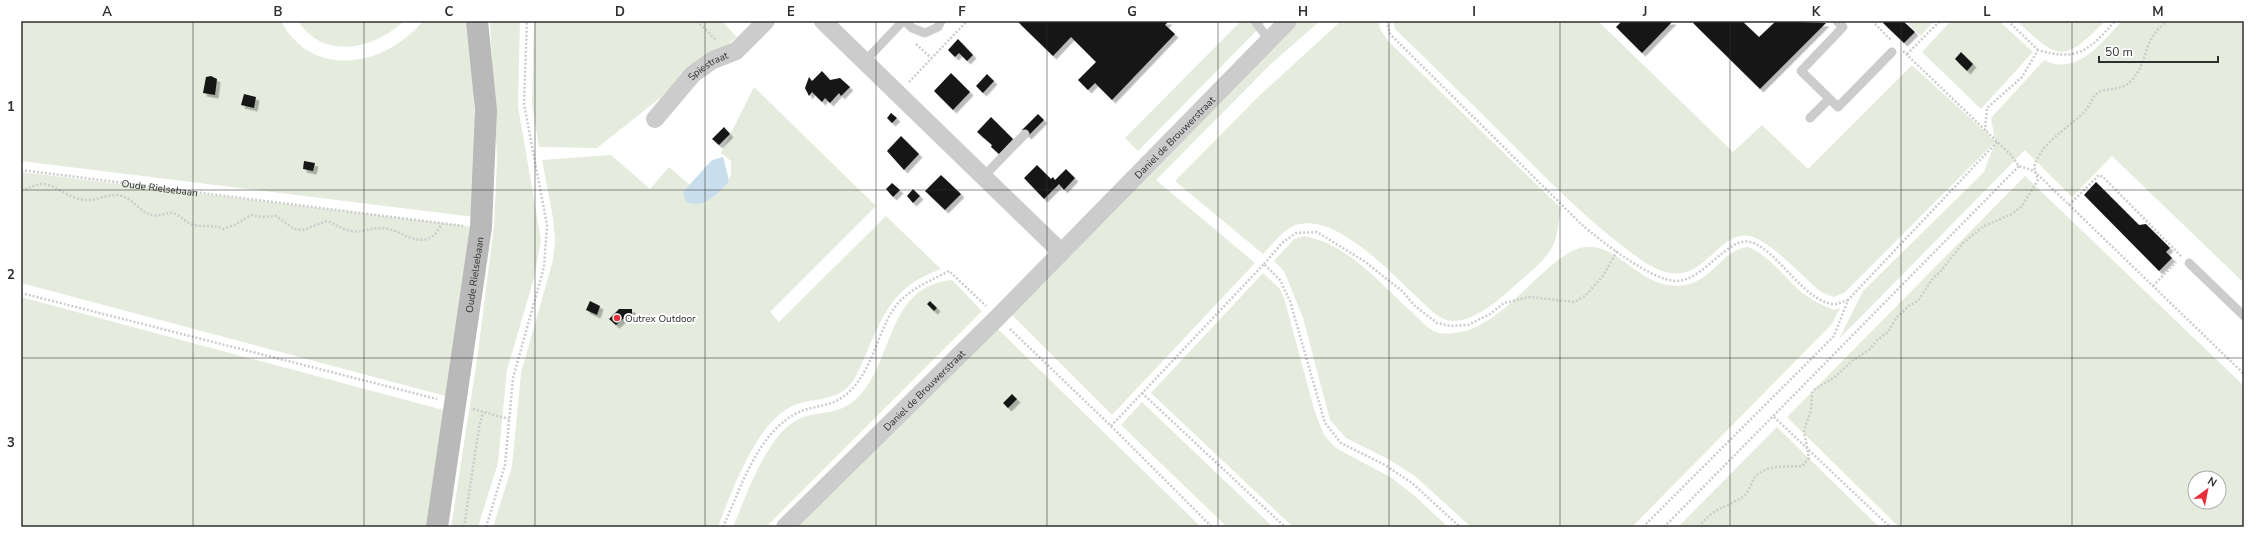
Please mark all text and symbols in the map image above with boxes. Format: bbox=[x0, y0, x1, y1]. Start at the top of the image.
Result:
text: A bbox=[102, 3, 112, 21]
text: B bbox=[274, 3, 283, 21]
text: C bbox=[445, 3, 454, 21]
text: D bbox=[615, 3, 625, 21]
text: E bbox=[787, 3, 795, 21]
text: F bbox=[958, 3, 966, 21]
text: G bbox=[1127, 3, 1137, 21]
text: H bbox=[1298, 3, 1308, 21]
text: I bbox=[1472, 3, 1476, 21]
text: J bbox=[1642, 3, 1647, 21]
text: K bbox=[1812, 3, 1821, 21]
text: L bbox=[1983, 3, 1991, 21]
text: M bbox=[2152, 3, 2164, 21]
scale bar bbox=[2099, 38, 2218, 64]
text: 50 m bbox=[2105, 44, 2133, 60]
street label: Spiestraat bbox=[685, 49, 731, 84]
street label: Daniel de Brouwerstraat bbox=[1132, 93, 1219, 182]
text: 1 bbox=[7, 98, 15, 116]
street label: Oude Rielsebaan bbox=[121, 177, 199, 200]
street label: Oude Rielsebaan bbox=[463, 236, 487, 314]
text: 2 bbox=[7, 266, 15, 284]
place label: Outrex Outdoor bbox=[625, 312, 696, 326]
marker: Outrex Outdoor bbox=[612, 313, 622, 323]
street label: Daniel de Brouwerstraat bbox=[880, 347, 969, 434]
text: 3 bbox=[7, 434, 15, 452]
north arrow bbox=[2187, 470, 2227, 510]
text: N bbox=[2205, 473, 2220, 490]

